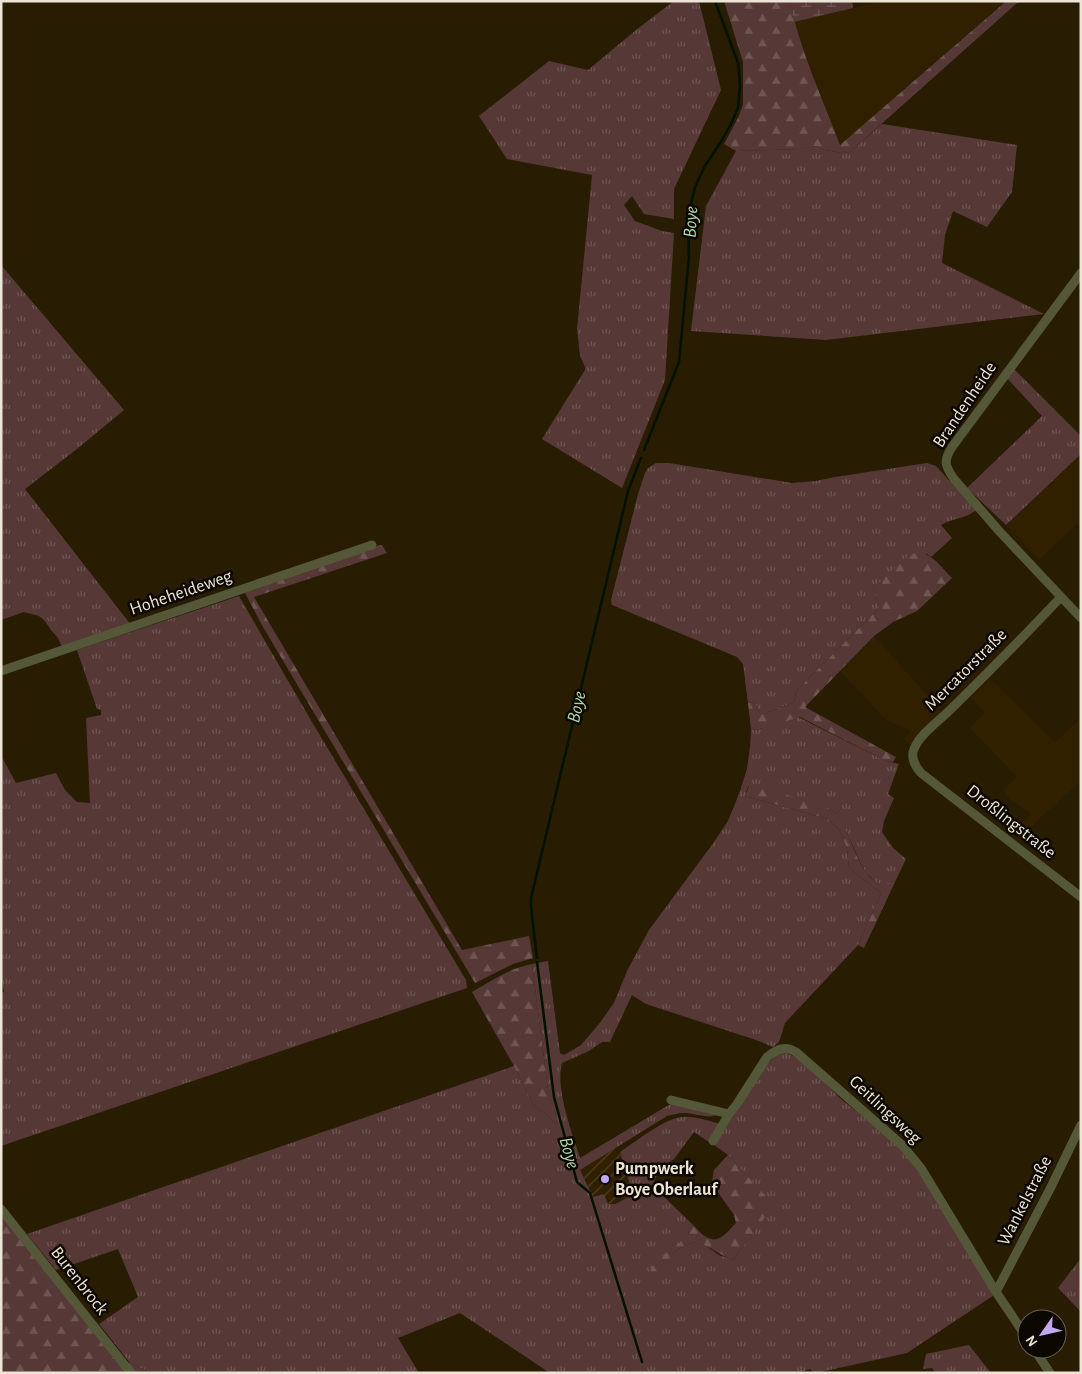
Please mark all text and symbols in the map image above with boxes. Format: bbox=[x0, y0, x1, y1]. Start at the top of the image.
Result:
water label: Boye bbox=[680, 205, 702, 239]
street label: Brandenheide bbox=[930, 359, 1000, 451]
street label: Hoheheideweg bbox=[128, 567, 235, 619]
street label: Mercatorstraße bbox=[922, 626, 1010, 714]
water label: Boye bbox=[564, 689, 590, 725]
street label: Droßlingstraße bbox=[963, 782, 1059, 862]
street label: Geitlingsweg bbox=[846, 1072, 925, 1148]
water label: Boye bbox=[556, 1135, 582, 1171]
street label: Wankelstraße bbox=[995, 1153, 1055, 1249]
place label: Pumpwerk Boye Oberlauf bbox=[615, 1160, 719, 1199]
marker: Pumpwerk Boye Oberlauf bbox=[599, 1173, 611, 1185]
street label: Burenbrock bbox=[47, 1244, 111, 1319]
north arrow bbox=[1017, 1309, 1067, 1359]
text: N bbox=[1024, 1333, 1041, 1349]

